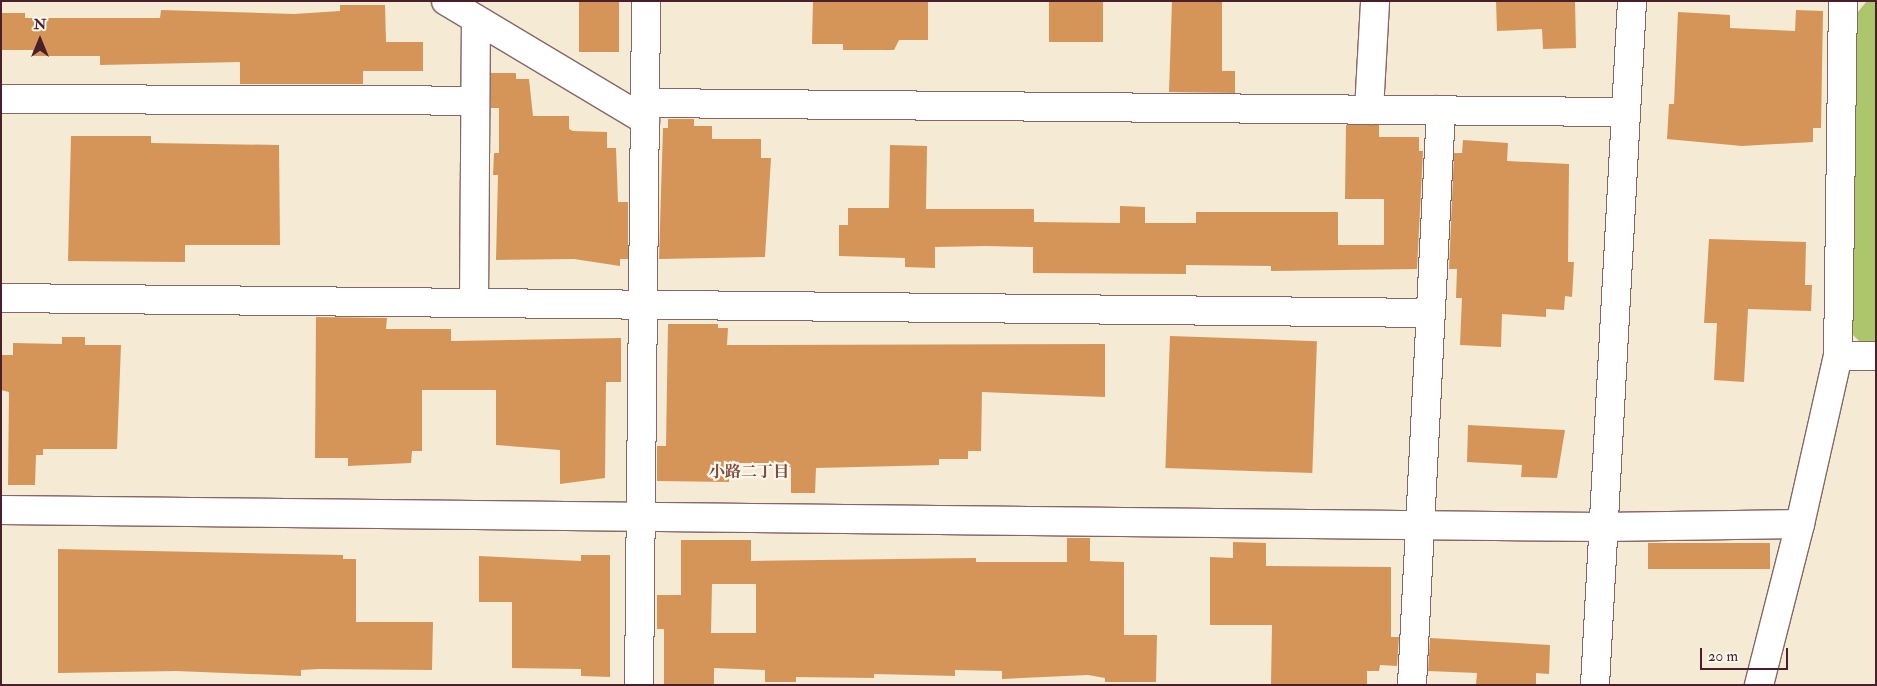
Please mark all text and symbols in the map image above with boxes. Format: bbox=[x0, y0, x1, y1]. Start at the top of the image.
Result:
north arrow bbox=[15, 15, 65, 65]
text: N bbox=[34, 16, 46, 33]
district label: 小路二丁目 bbox=[709, 462, 789, 482]
scale bar bbox=[1702, 638, 1790, 670]
text: 20 m bbox=[1708, 647, 1738, 666]

